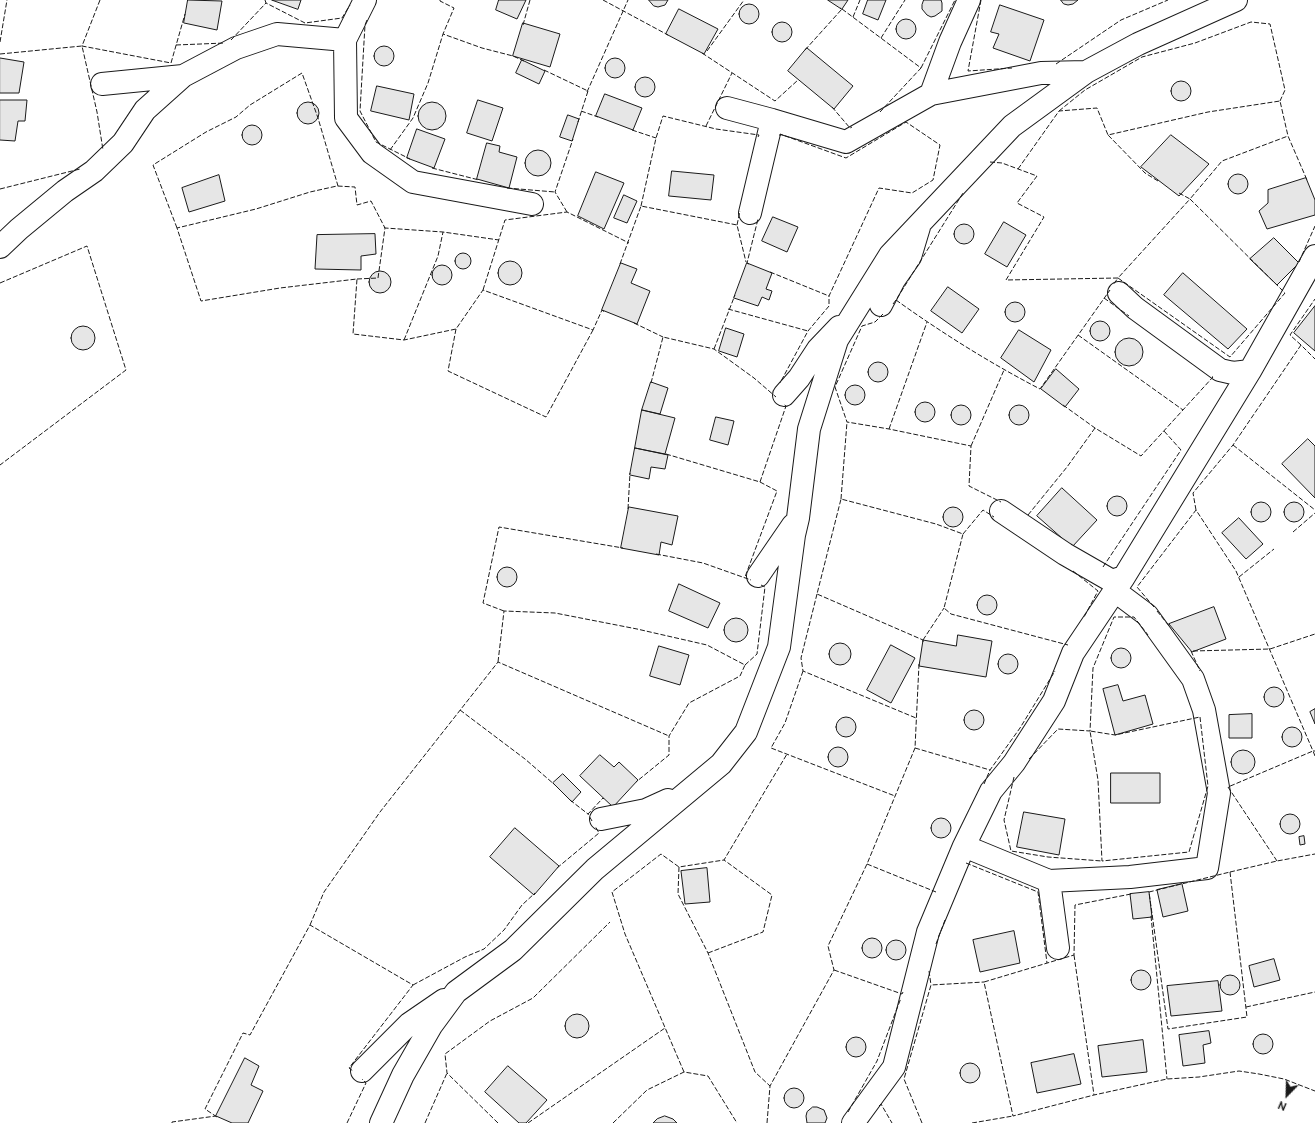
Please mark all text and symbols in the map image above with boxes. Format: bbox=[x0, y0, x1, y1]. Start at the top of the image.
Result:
north arrow bbox=[1267, 1075, 1307, 1115]
text: N bbox=[1276, 1099, 1288, 1113]

